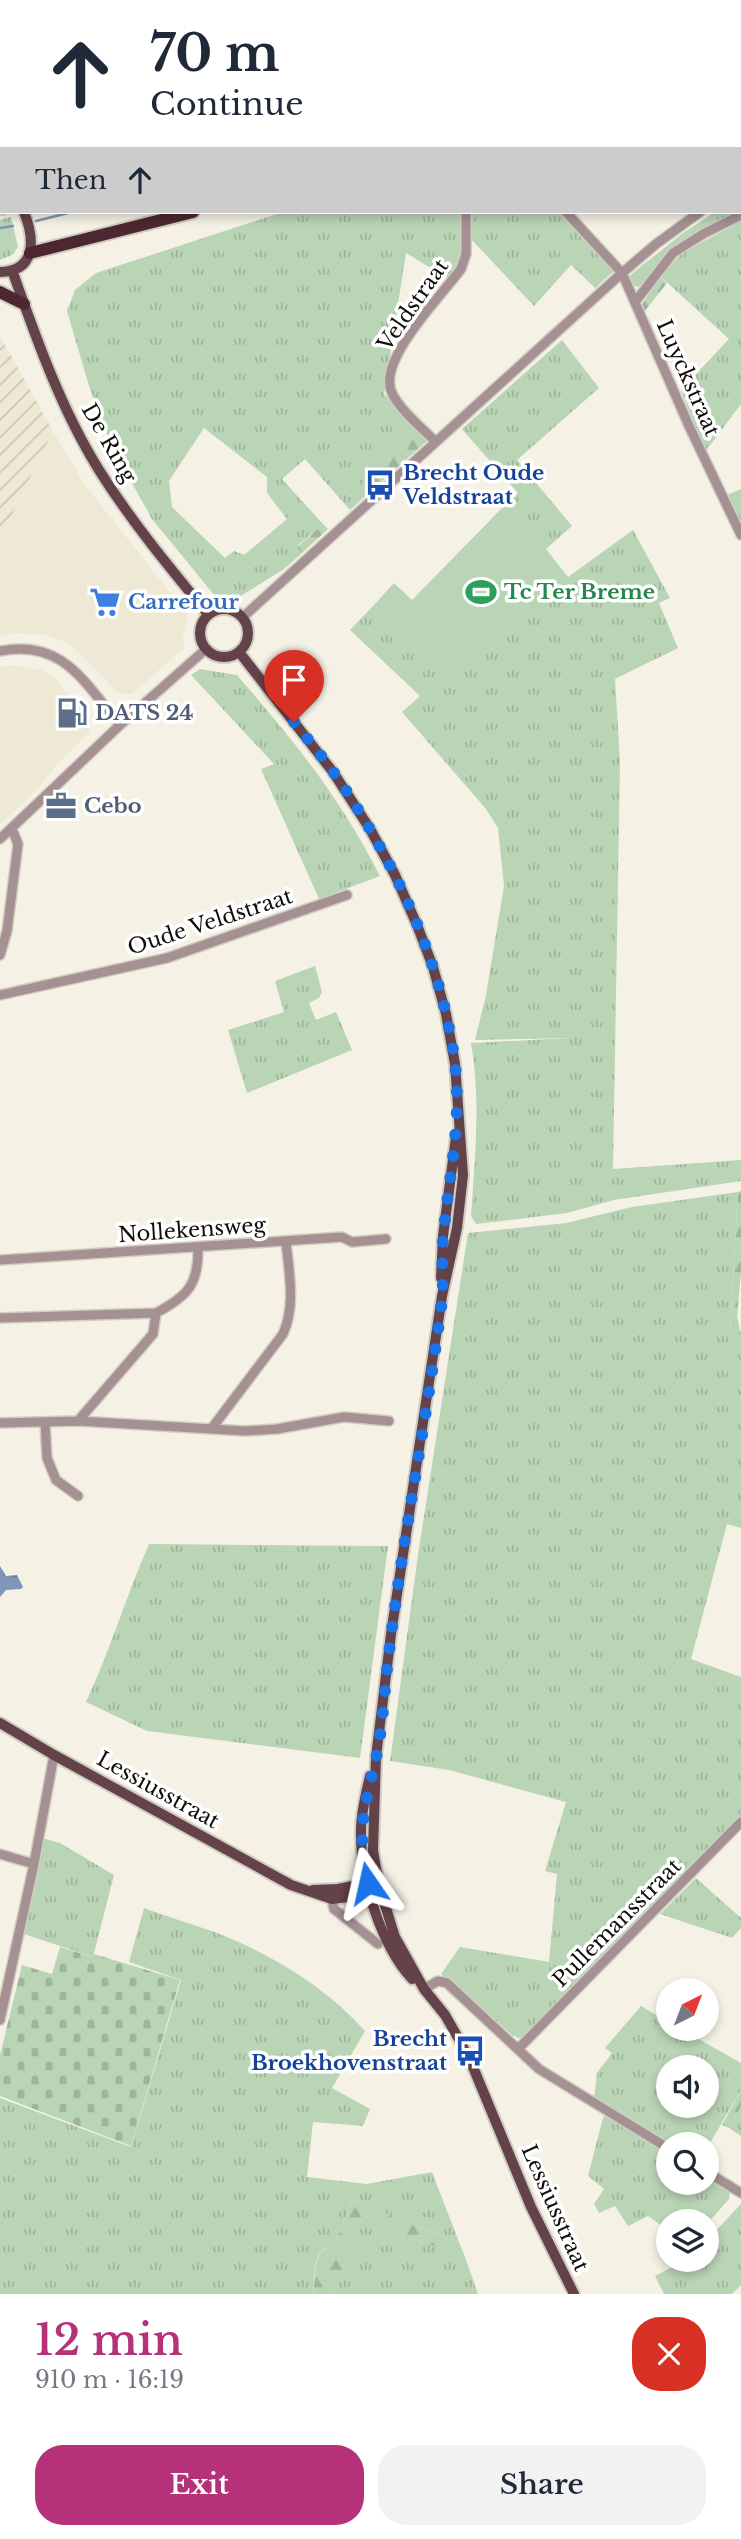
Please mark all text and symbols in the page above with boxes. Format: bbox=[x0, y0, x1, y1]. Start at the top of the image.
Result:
text: 70 m bbox=[150, 23, 280, 84]
icon: ahead bbox=[35, 28, 126, 119]
text: Continue bbox=[150, 84, 303, 124]
icon: ahead bbox=[121, 161, 159, 199]
text: Then bbox=[35, 164, 107, 196]
street label: Veldstraat bbox=[371, 254, 454, 357]
street label: Luyckstraat bbox=[651, 316, 725, 441]
street label: De Ring bbox=[76, 399, 142, 488]
place label: Brecht Oude Veldstraat bbox=[402, 460, 544, 510]
bus stop icon: Brecht Oude Veldstraat bbox=[363, 468, 397, 502]
sports icon: Tc Ter Breme bbox=[464, 575, 498, 609]
place label: Tc Ter Breme bbox=[504, 579, 655, 605]
supermarket icon: Carrefour bbox=[88, 585, 122, 619]
place label: Carrefour bbox=[128, 589, 239, 615]
pin bbox=[264, 650, 324, 722]
icon: arrive bbox=[275, 661, 313, 699]
fuel station icon: DATS 24 bbox=[55, 696, 89, 730]
place label: DATS 24 bbox=[95, 700, 194, 726]
office icon: Cebo bbox=[44, 789, 78, 823]
place label: Cebo bbox=[84, 793, 142, 819]
street label: Oude Veldstraat bbox=[124, 883, 296, 961]
street label: Nollekensweg bbox=[117, 1212, 267, 1248]
street label: Lessiusstraat bbox=[92, 1746, 224, 1834]
position arrow bbox=[331, 1846, 405, 1920]
street label: Pullemansstraat bbox=[547, 1853, 687, 1993]
north arrow bbox=[656, 1978, 719, 2040]
map controls bbox=[656, 1978, 719, 2272]
place label: Brecht Broekhovenstraat bbox=[251, 2026, 447, 2076]
bus stop icon: Brecht Broekhovenstraat bbox=[453, 2034, 487, 2068]
button: sound bbox=[656, 2055, 719, 2118]
button: search bbox=[656, 2132, 719, 2195]
street label: Lessiusstraat bbox=[516, 2141, 595, 2275]
button: layers bbox=[656, 2209, 719, 2272]
text: 12 min bbox=[35, 2314, 183, 2366]
button: close bbox=[632, 2317, 706, 2391]
text: 910 m · 16:19 bbox=[35, 2366, 184, 2394]
button: Exit bbox=[35, 2445, 364, 2525]
button: Share bbox=[378, 2445, 706, 2525]

